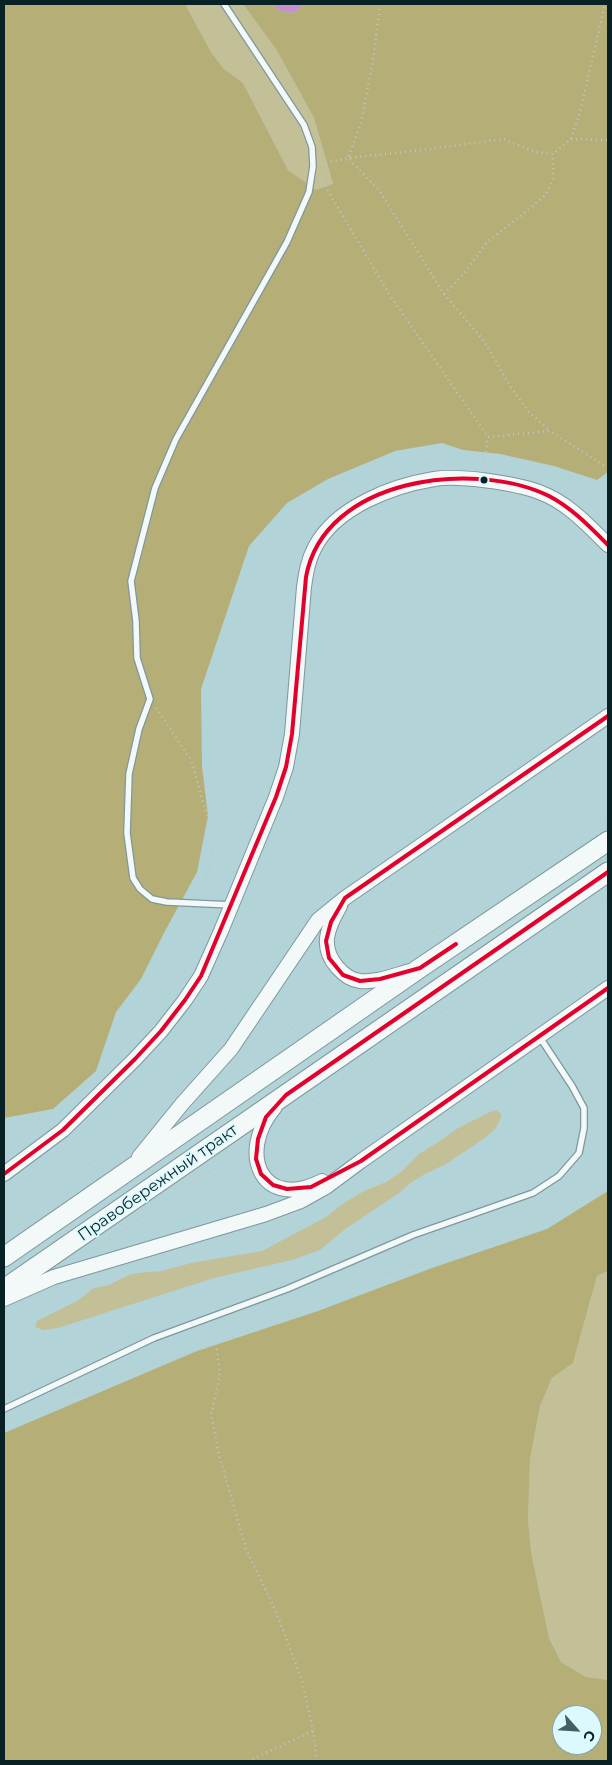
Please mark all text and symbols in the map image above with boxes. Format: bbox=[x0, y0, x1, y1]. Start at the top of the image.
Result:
unlabelled marker bbox=[479, 475, 489, 485]
street label: Правобережный тракт bbox=[74, 1120, 242, 1246]
north arrow bbox=[552, 1705, 602, 1755]
text: С bbox=[579, 1728, 600, 1745]

